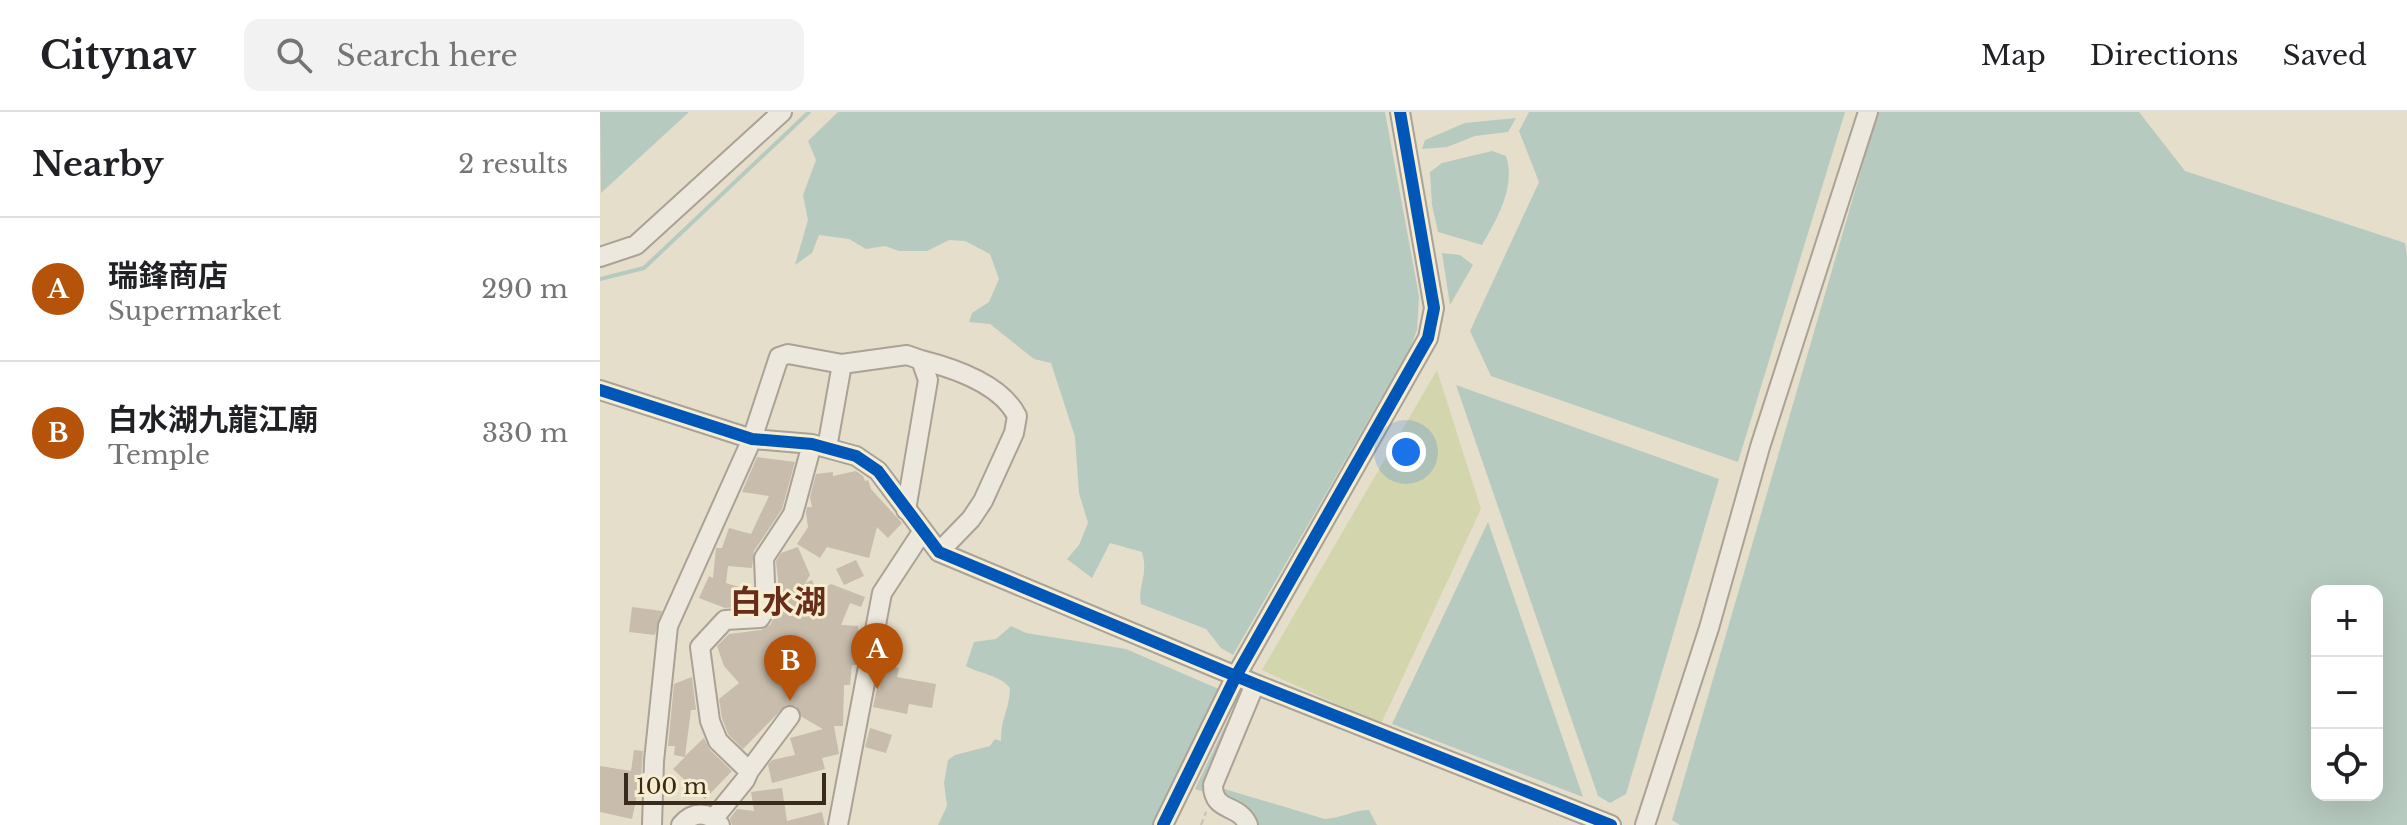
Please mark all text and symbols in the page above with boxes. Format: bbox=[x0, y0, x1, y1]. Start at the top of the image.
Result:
search box bbox=[244, 19, 804, 91]
text: Citynav bbox=[40, 32, 196, 79]
icon: search bbox=[272, 33, 316, 77]
text: Search here bbox=[336, 37, 518, 74]
text: Map bbox=[1981, 38, 2046, 73]
text: Directions bbox=[2090, 38, 2239, 73]
text: Saved bbox=[2283, 38, 2367, 73]
text: Nearby bbox=[32, 143, 164, 185]
text: 2 results bbox=[458, 148, 568, 180]
text: 瑞鋒商店 bbox=[108, 257, 228, 294]
text: A bbox=[47, 273, 69, 305]
text: 290 m bbox=[481, 273, 568, 305]
text: Supermarket bbox=[108, 295, 282, 327]
text: 白水湖九龍江廟 bbox=[108, 401, 318, 438]
text: B bbox=[48, 417, 68, 449]
text: 330 m bbox=[482, 417, 568, 449]
your location bbox=[1386, 432, 1426, 472]
text: Temple bbox=[108, 439, 210, 471]
district label: 白水湖 bbox=[730, 582, 826, 622]
map controls bbox=[2311, 585, 2383, 801]
button: + bbox=[2311, 585, 2383, 657]
pin: A bbox=[851, 623, 903, 689]
pin: B bbox=[764, 635, 816, 701]
button: − bbox=[2311, 657, 2383, 729]
button: locate bbox=[2311, 729, 2383, 801]
scale bar bbox=[624, 769, 826, 805]
text: 100 m bbox=[636, 773, 707, 800]

